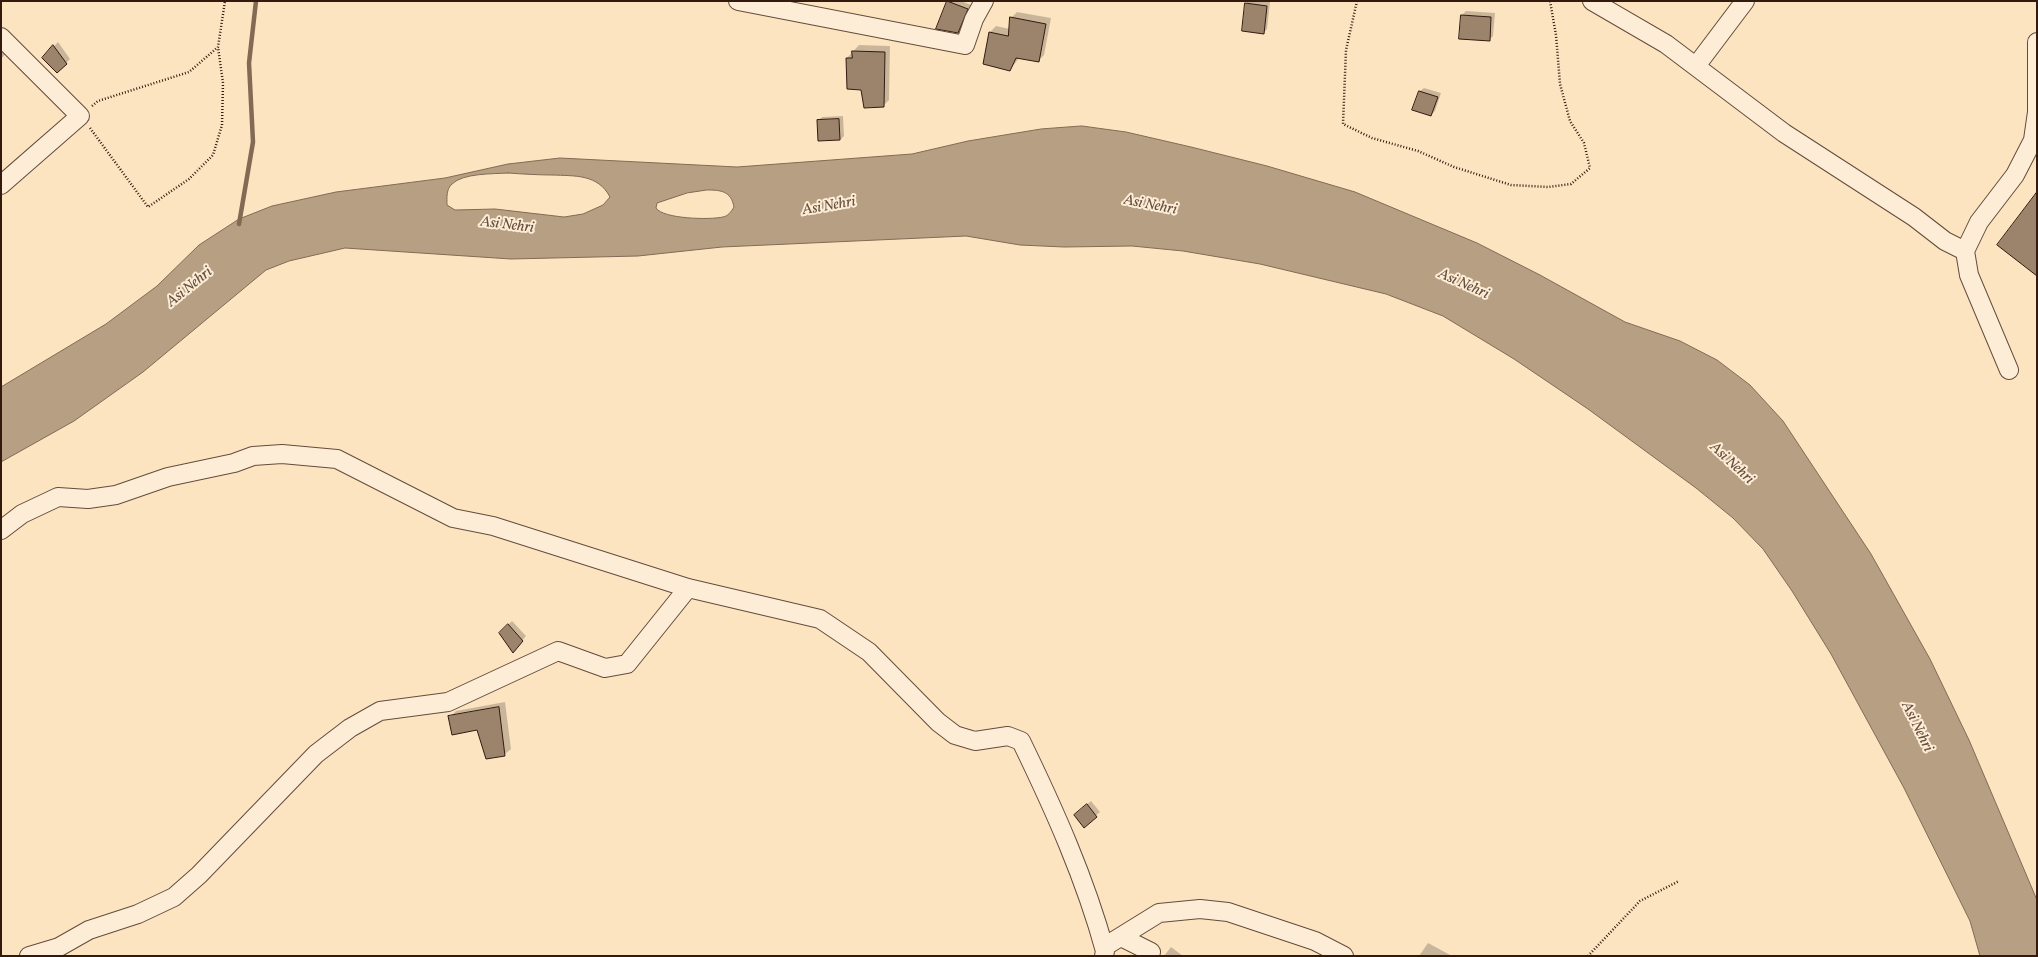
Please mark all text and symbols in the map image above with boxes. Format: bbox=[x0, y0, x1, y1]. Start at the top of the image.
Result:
water label: Asi Nehri bbox=[1122, 192, 1178, 220]
water label: Asi Nehri bbox=[801, 193, 857, 221]
water label: Asi Nehri bbox=[479, 214, 535, 238]
water label: Asi Nehri bbox=[164, 264, 216, 312]
water label: Asi Nehri bbox=[1435, 266, 1491, 304]
water label: Asi Nehri bbox=[1705, 439, 1757, 489]
water label: Asi Nehri bbox=[1896, 699, 1936, 755]

